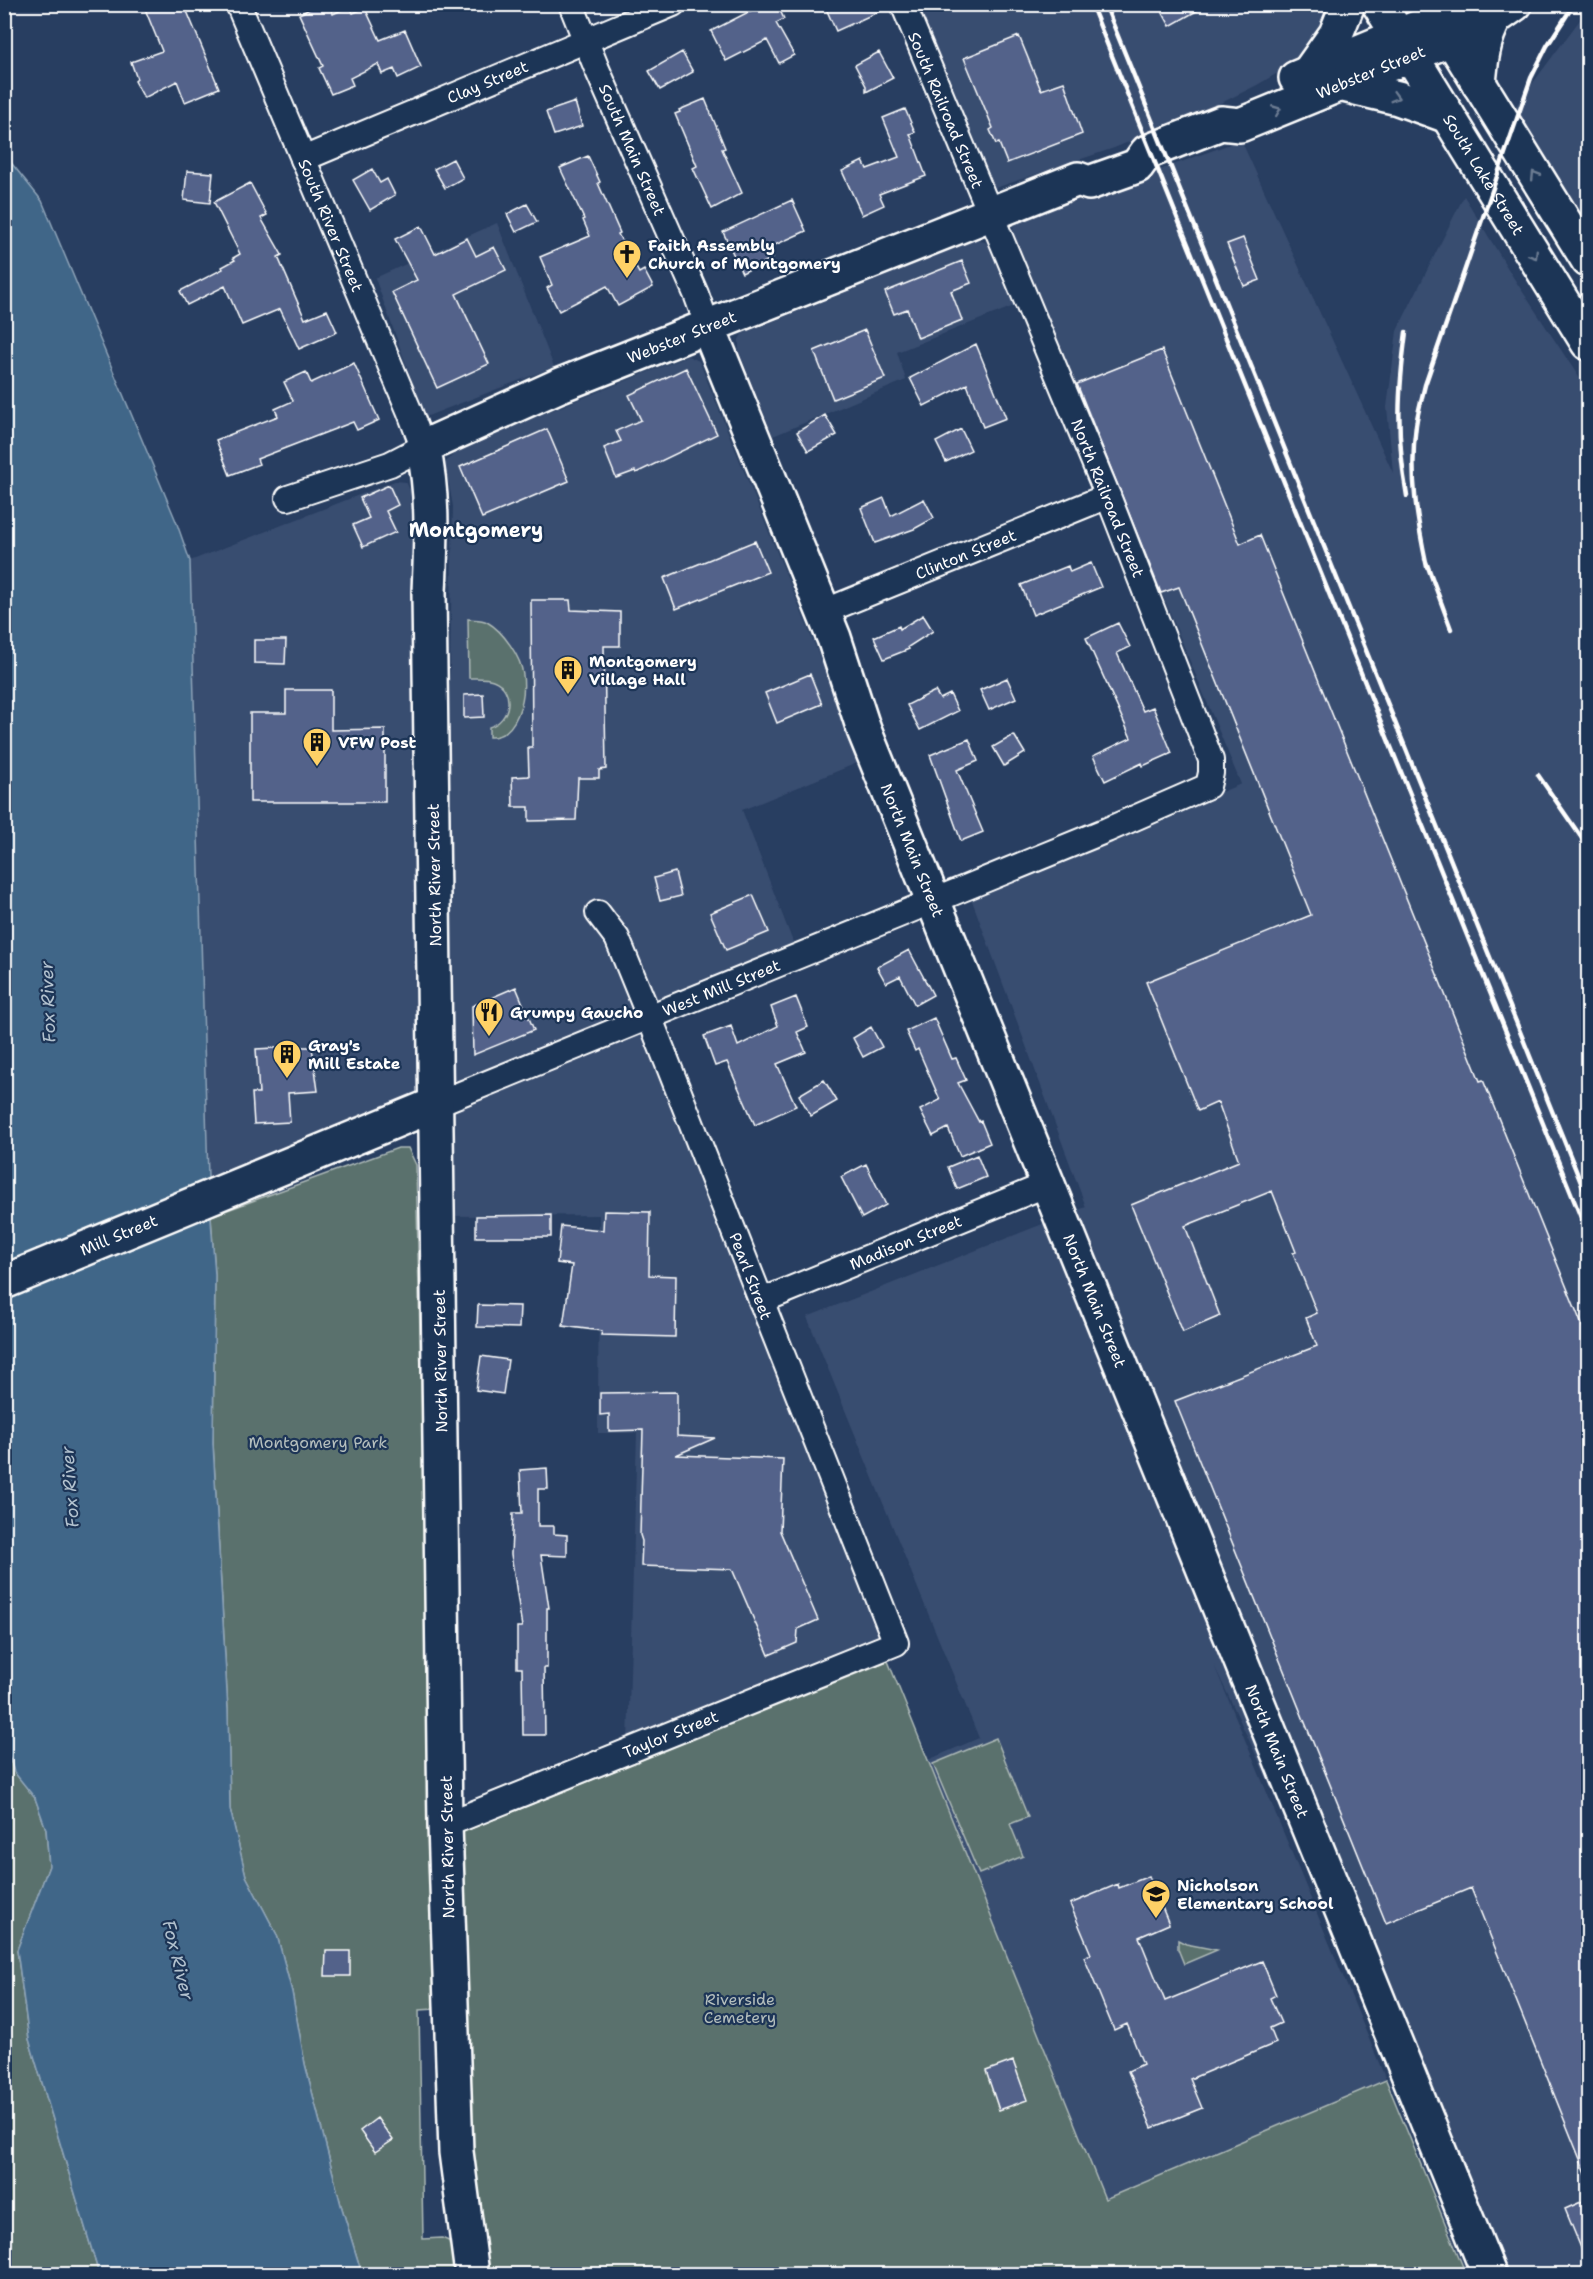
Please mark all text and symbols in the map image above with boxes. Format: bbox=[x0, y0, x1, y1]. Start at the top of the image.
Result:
street label: South Railroad Street bbox=[903, 29, 988, 192]
street label: Webster Street bbox=[1313, 41, 1428, 104]
street label: Clay Street bbox=[444, 56, 531, 108]
street label: South Main Street bbox=[594, 81, 670, 219]
one-way arrow bbox=[1390, 90, 1400, 103]
one-way arrow bbox=[1270, 105, 1281, 117]
street label: South Lake Street bbox=[1438, 110, 1529, 239]
street label: South River Street bbox=[293, 156, 368, 295]
one-way arrow bbox=[1531, 171, 1543, 181]
place label: Faith Assembly Church of Montgomery bbox=[648, 235, 841, 274]
church icon: Faith Assembly Church of Montgomery bbox=[611, 238, 643, 280]
one-way arrow bbox=[1527, 249, 1539, 259]
street label: Webster Street bbox=[624, 306, 739, 368]
street label: North Railroad Street bbox=[1066, 416, 1149, 581]
district label: Montgomery bbox=[409, 517, 543, 543]
street label: Clinton Street bbox=[912, 525, 1019, 584]
place label: Montgomery Village Hall bbox=[589, 651, 697, 690]
building icon: Montgomery Village Hall bbox=[552, 654, 584, 696]
building icon: VFW Post bbox=[301, 726, 333, 768]
place label: VFW Post bbox=[338, 732, 417, 753]
street label: North Main Street bbox=[876, 780, 949, 920]
street label: North River Street bbox=[423, 803, 446, 947]
street label: West Mill Street bbox=[659, 955, 783, 1021]
water label: Fox River bbox=[35, 960, 61, 1043]
restaurant icon: Grumpy Gaucho bbox=[473, 996, 505, 1038]
place label: Grumpy Gaucho bbox=[510, 1002, 643, 1023]
place label: Gray's Mill Estate bbox=[308, 1035, 401, 1074]
building icon: Gray's Mill Estate bbox=[271, 1038, 303, 1080]
street label: Mill Street bbox=[77, 1210, 161, 1261]
street label: Madison Street bbox=[847, 1210, 965, 1275]
street label: Pearl Street bbox=[724, 1230, 777, 1323]
street label: North Main Street bbox=[1058, 1231, 1131, 1371]
street label: North River Street bbox=[429, 1289, 452, 1433]
park label: Montgomery Park bbox=[249, 1432, 387, 1453]
water label: Fox River bbox=[55, 1445, 85, 1529]
street label: North Main Street bbox=[1240, 1681, 1313, 1821]
street label: Taylor Street bbox=[620, 1706, 721, 1763]
street label: North River Street bbox=[436, 1775, 459, 1919]
place label: Nicholson Elementary School bbox=[1177, 1875, 1334, 1914]
school or university icon: Nicholson Elementary School bbox=[1140, 1878, 1172, 1920]
water label: Fox River bbox=[156, 1917, 200, 2003]
park label: Riverside Cemetery bbox=[704, 1989, 776, 2028]

